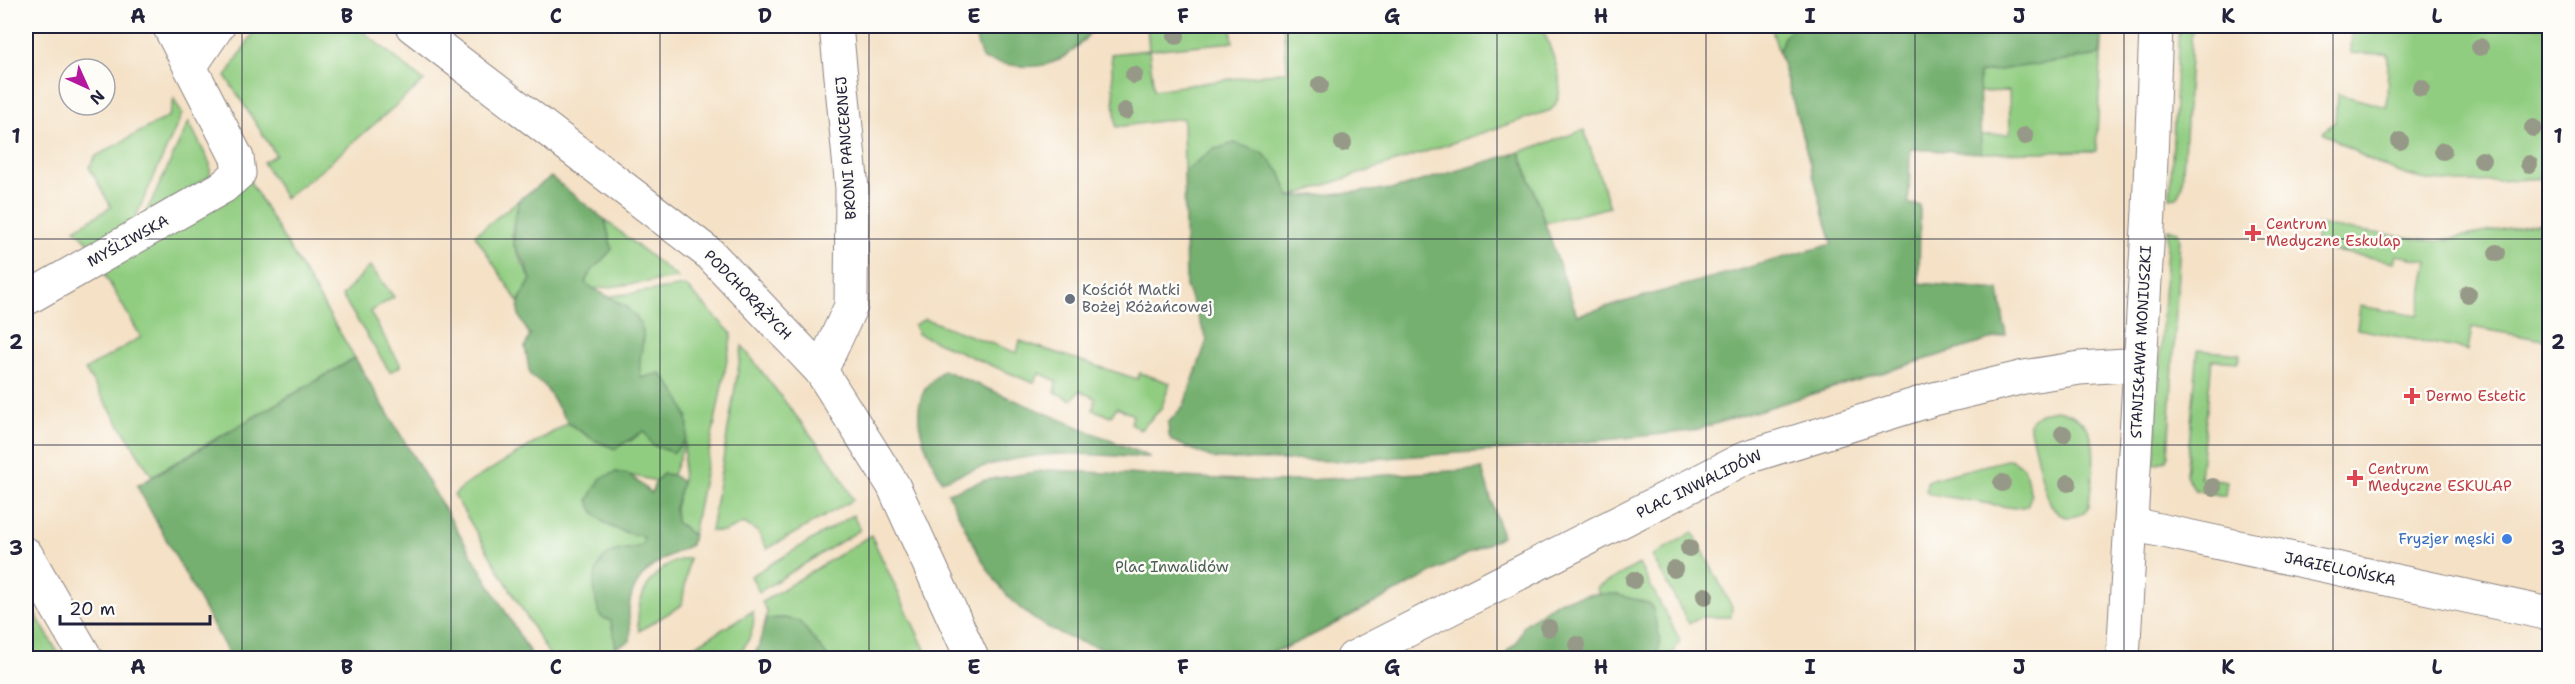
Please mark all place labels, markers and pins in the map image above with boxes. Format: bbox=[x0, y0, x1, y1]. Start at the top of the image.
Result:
place label: Centrum Medyczne Eskulap bbox=[2266, 214, 2401, 251]
marker: Centrum Medyczne Eskulap bbox=[2244, 224, 2262, 242]
place label: Kościół Matki Bożej Różańcowej bbox=[1082, 280, 1212, 317]
marker: Kościół Matki Bożej Różańcowej bbox=[1063, 292, 1077, 306]
place label: Dermo Estetic bbox=[2426, 386, 2526, 406]
marker: Dermo Estetic bbox=[2403, 387, 2421, 405]
place label: Centrum Medyczne ESKULAP bbox=[2368, 459, 2512, 496]
marker: Centrum Medyczne ESKULAP bbox=[2346, 469, 2364, 487]
place label: Fryzjer męski bbox=[2398, 529, 2495, 549]
marker: Fryzjer męski bbox=[2500, 532, 2514, 546]

